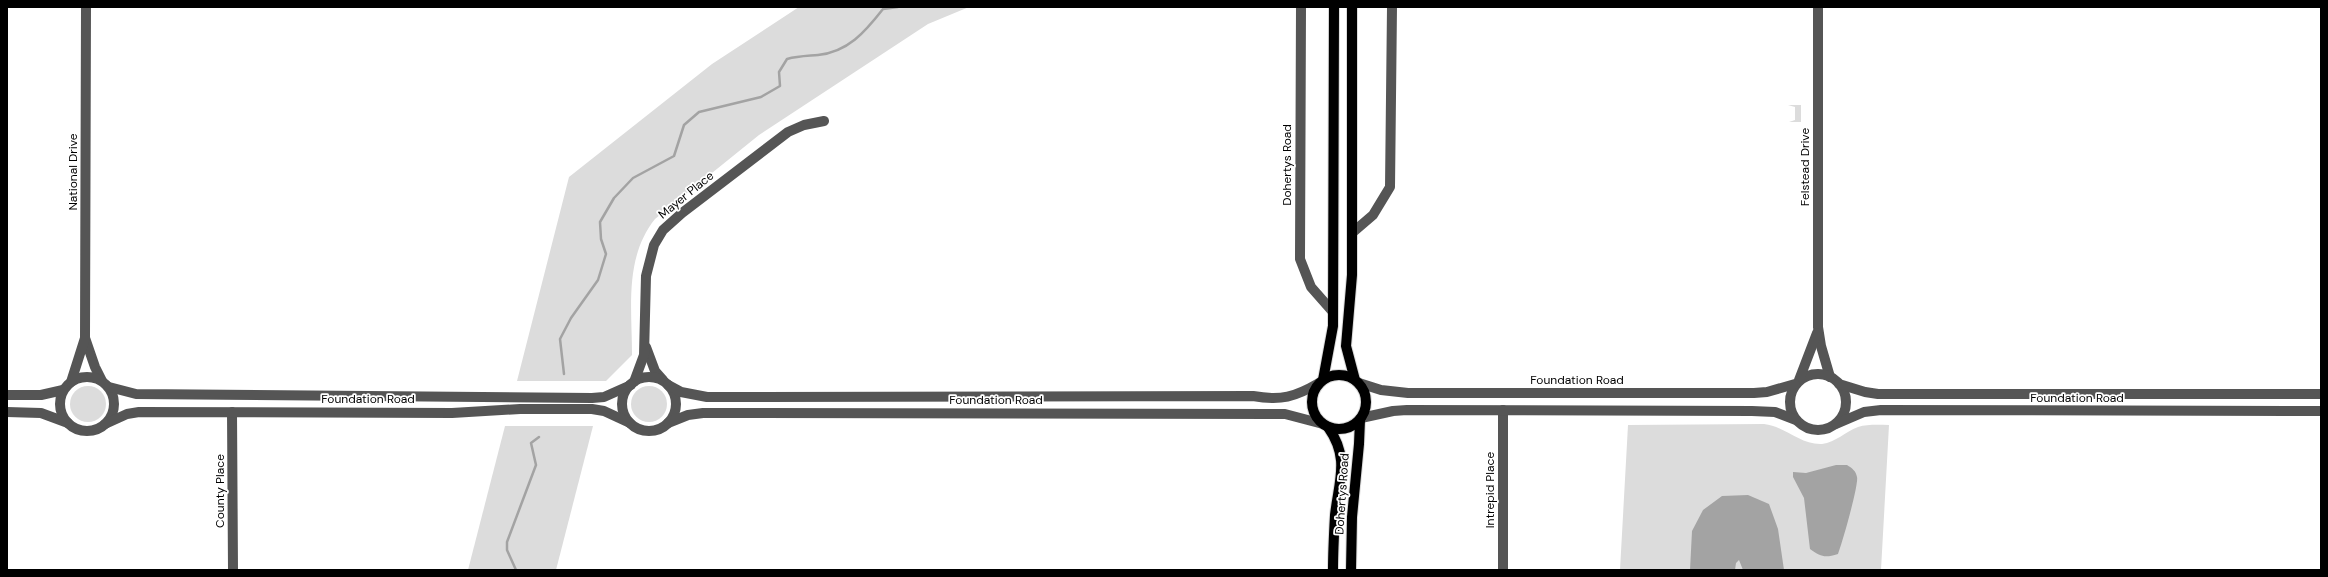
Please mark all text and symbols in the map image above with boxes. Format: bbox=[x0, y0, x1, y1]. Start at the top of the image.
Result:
street label: Dohertys Road bbox=[1279, 124, 1295, 206]
street label: Felstead Drive bbox=[1797, 128, 1813, 206]
street label: National Drive bbox=[65, 133, 81, 211]
street label: Mayer Place bbox=[655, 168, 717, 222]
street label: Foundation Road bbox=[1530, 372, 1624, 388]
street label: Foundation Road bbox=[2030, 390, 2124, 406]
street label: Foundation Road bbox=[321, 391, 415, 407]
street label: Foundation Road bbox=[949, 392, 1043, 408]
street label: Intrepid Place bbox=[1482, 452, 1498, 528]
street label: Dohertys Road bbox=[1331, 453, 1353, 535]
street label: County Place bbox=[212, 454, 228, 528]

